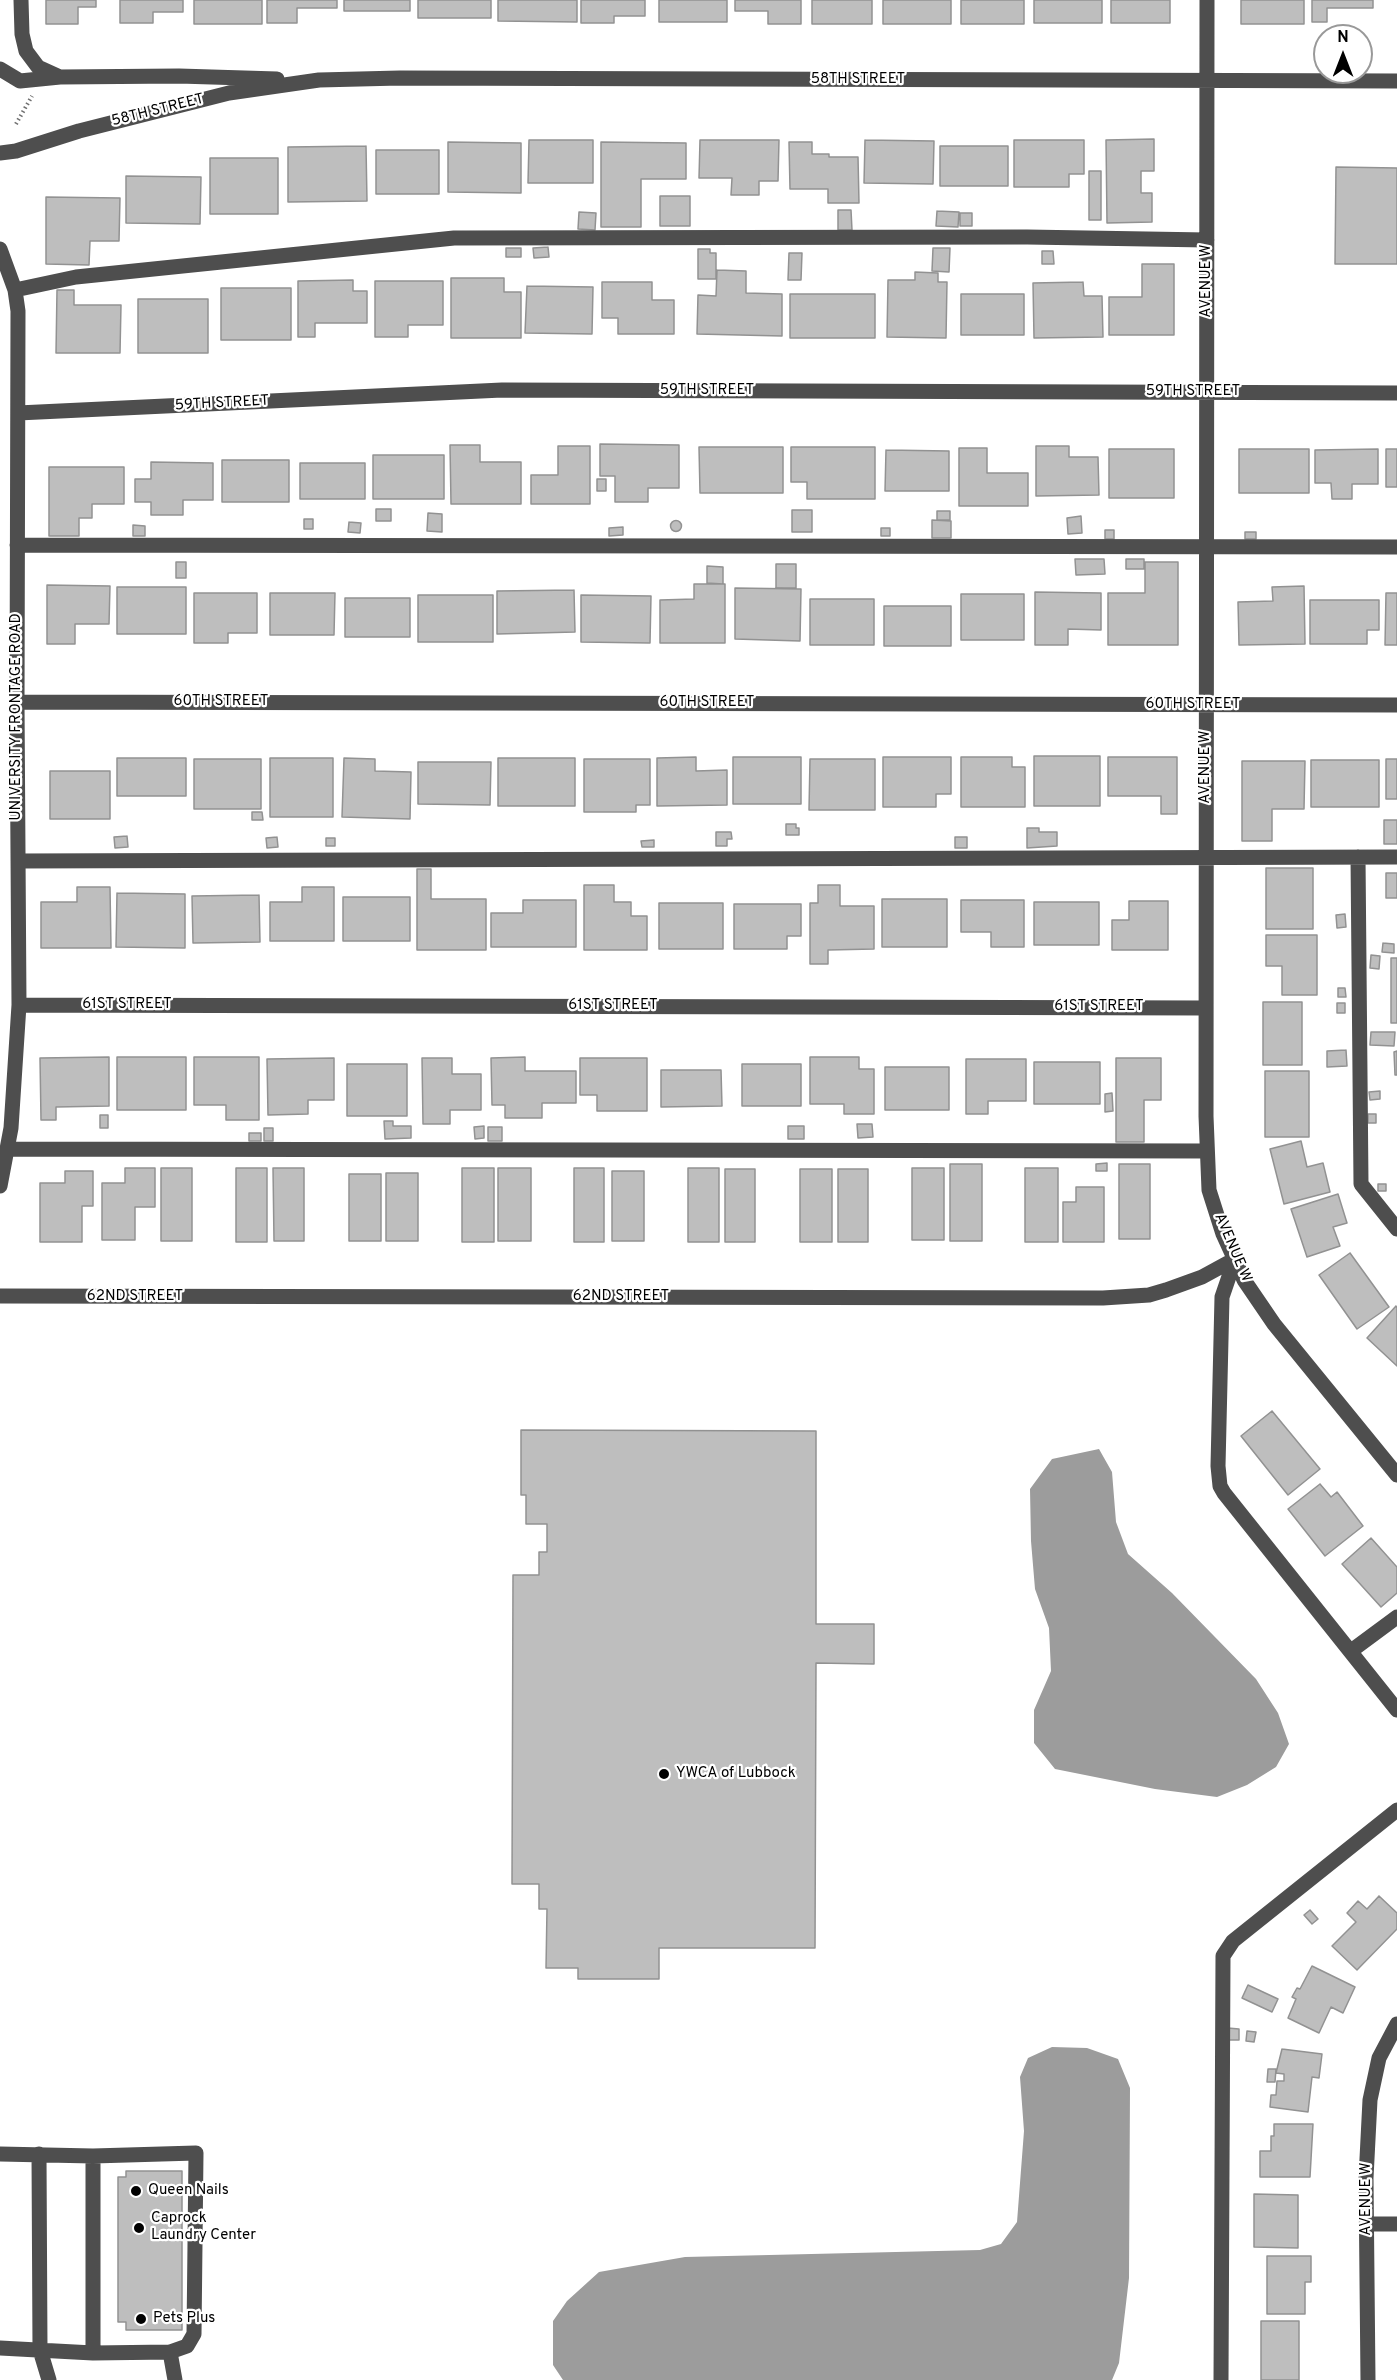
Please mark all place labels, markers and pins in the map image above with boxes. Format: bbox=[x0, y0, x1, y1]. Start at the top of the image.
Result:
place label: YWCA of Lubbock bbox=[676, 1765, 796, 1783]
marker: YWCA of Lubbock bbox=[657, 1767, 671, 1781]
place label: Queen Nails bbox=[148, 2182, 229, 2200]
marker: Queen Nails bbox=[129, 2184, 143, 2198]
place label: Caprock Laundry Center bbox=[151, 2210, 256, 2245]
marker: Caprock Laundry Center bbox=[132, 2221, 146, 2235]
place label: Pets Plus bbox=[153, 2310, 215, 2328]
marker: Pets Plus bbox=[134, 2312, 148, 2326]

